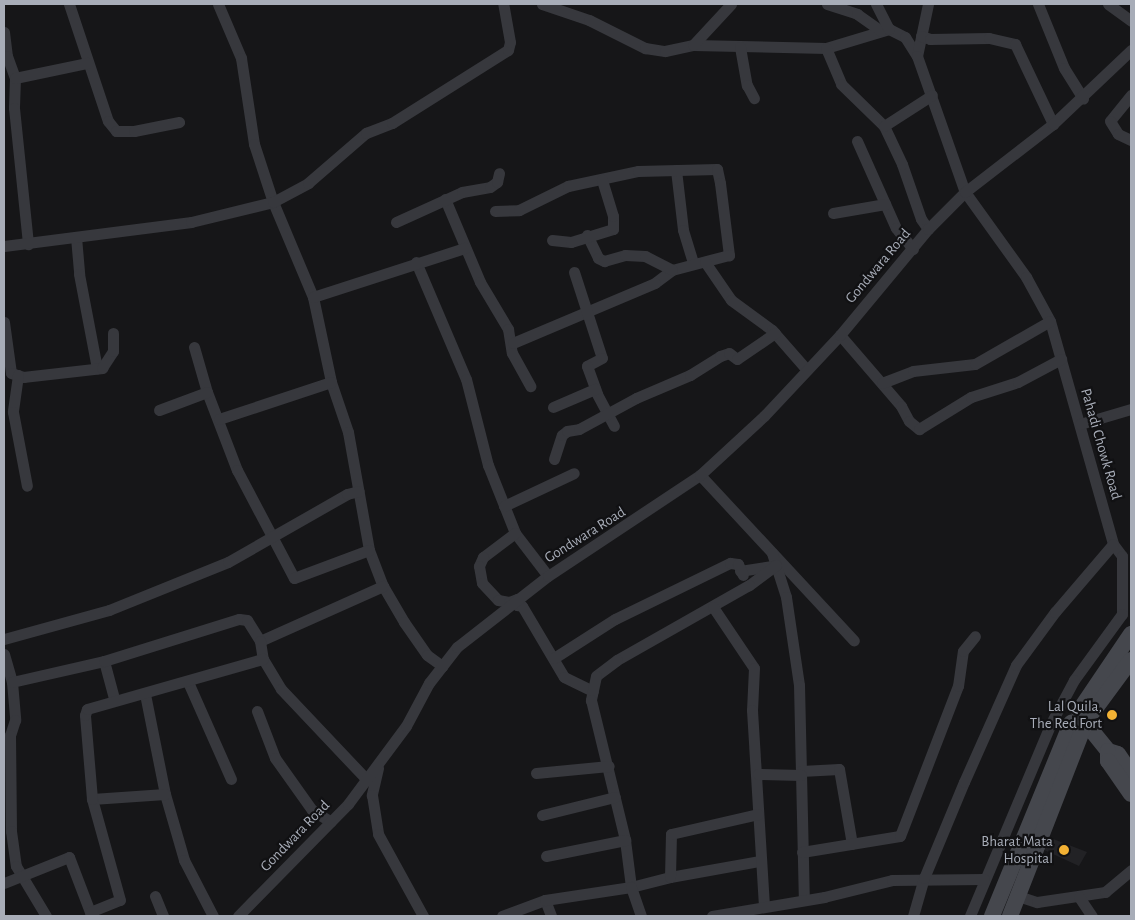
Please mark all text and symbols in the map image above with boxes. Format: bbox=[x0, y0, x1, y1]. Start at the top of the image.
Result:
street label: Gondwara Road bbox=[842, 225, 914, 307]
street label: Pahadi Chowk Road bbox=[1077, 386, 1125, 502]
street label: Gondwara Road bbox=[541, 503, 629, 567]
place label: Lal Quila, The Red Fort bbox=[1030, 697, 1102, 732]
marker: Lal Quila, The Red Fort bbox=[1106, 709, 1118, 721]
street label: Gondwara Road bbox=[257, 797, 333, 875]
place label: Bharat Mata Hospital bbox=[981, 832, 1053, 867]
marker: Bharat Mata Hospital bbox=[1057, 843, 1071, 857]

